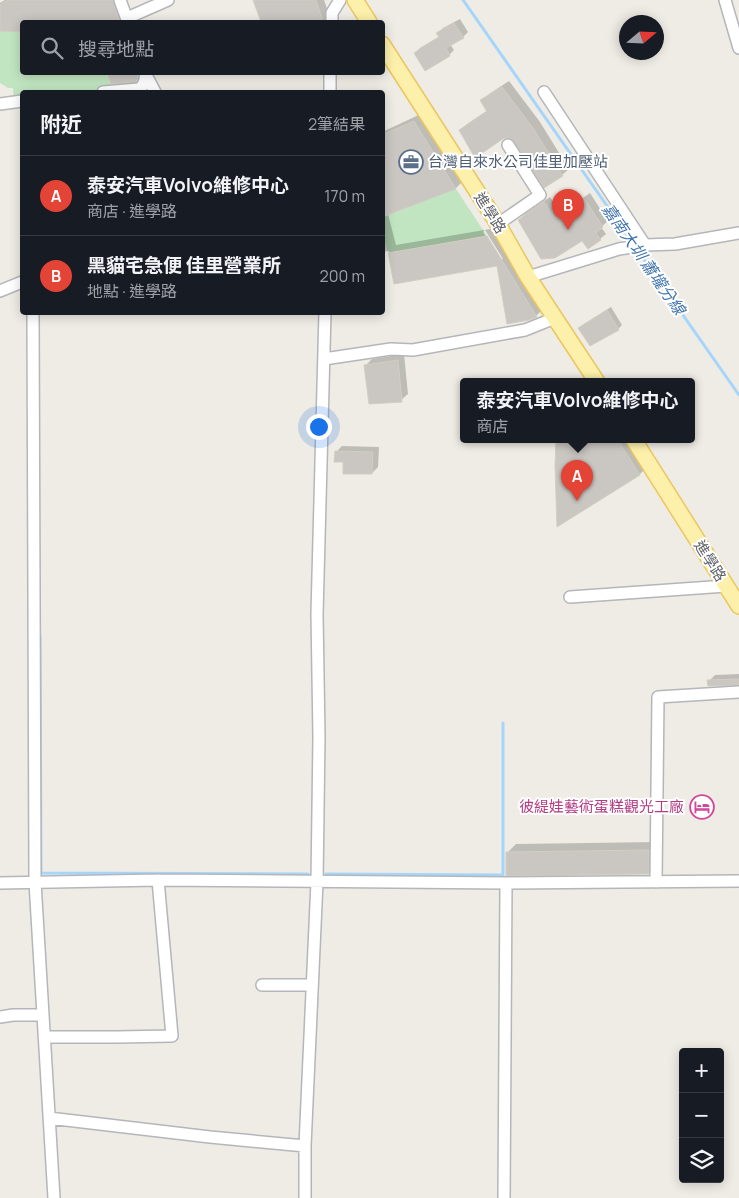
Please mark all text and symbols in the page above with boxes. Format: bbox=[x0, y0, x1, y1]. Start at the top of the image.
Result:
north arrow bbox=[619, 15, 664, 60]
search box bbox=[20, 20, 385, 75]
icon: search bbox=[38, 34, 66, 62]
text: 搜尋地點 bbox=[78, 36, 154, 62]
text: 附近 bbox=[40, 110, 82, 138]
text: 2筆結果 bbox=[308, 113, 365, 135]
office icon: 台灣自來水公司佳里加壓站 bbox=[398, 149, 424, 175]
place label: 台灣自來水公司佳里加壓站 bbox=[428, 151, 608, 172]
text: 泰安汽車Volvo維修中心 bbox=[87, 172, 289, 198]
text: A bbox=[51, 185, 61, 207]
text: 170 m bbox=[324, 185, 365, 207]
street label: 進學路 bbox=[470, 188, 511, 237]
pin: B bbox=[552, 189, 584, 230]
water label: 嘉南大圳 蕭壠分線 bbox=[597, 199, 692, 321]
text: 商店 · 進學路 bbox=[87, 200, 177, 222]
text: 黑貓宅急便 佳里營業所 bbox=[87, 252, 281, 278]
text: B bbox=[51, 265, 61, 287]
text: 200 m bbox=[320, 265, 365, 287]
text: 地點 · 進學路 bbox=[87, 280, 177, 302]
popup bbox=[460, 378, 695, 443]
text: 泰安汽車Volvo維修中心 bbox=[477, 387, 678, 413]
your location bbox=[306, 414, 332, 440]
text: 商店 bbox=[477, 415, 509, 437]
pin: A bbox=[561, 460, 593, 501]
street label: 進學路 bbox=[690, 536, 731, 585]
hotel icon: 彼緹娃藝術蛋糕觀光工廠 bbox=[689, 794, 715, 820]
place label: 彼緹娃藝術蛋糕觀光工廠 bbox=[519, 796, 684, 817]
map controls bbox=[679, 1048, 724, 1183]
button: + bbox=[679, 1048, 724, 1093]
button: − bbox=[679, 1093, 724, 1138]
button: layers bbox=[679, 1138, 724, 1183]

